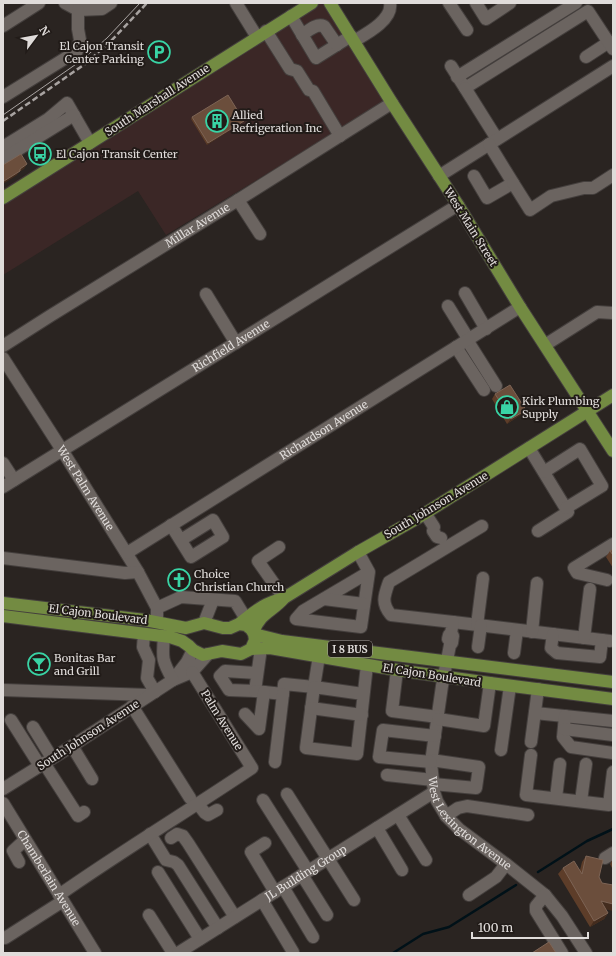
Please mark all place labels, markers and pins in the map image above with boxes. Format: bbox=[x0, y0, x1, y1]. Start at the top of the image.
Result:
place label: El Cajon Transit Center Parking bbox=[60, 39, 145, 66]
parking icon: El Cajon Transit Center Parking bbox=[146, 39, 172, 65]
building icon: Allied Refrigeration Inc bbox=[204, 108, 230, 134]
place label: Allied Refrigeration Inc bbox=[231, 108, 322, 135]
bus stop icon: El Cajon Transit Center bbox=[27, 141, 53, 167]
place label: El Cajon Transit Center bbox=[56, 147, 178, 161]
shop icon: Kirk Plumbing Supply bbox=[494, 394, 520, 420]
place label: Kirk Plumbing Supply bbox=[522, 394, 600, 421]
church icon: Choice Christian Church bbox=[166, 567, 192, 593]
place label: Choice Christian Church bbox=[194, 567, 285, 594]
bar icon: Bonitas Bar and Grill bbox=[26, 651, 52, 677]
place label: Bonitas Bar and Grill bbox=[54, 651, 116, 678]

